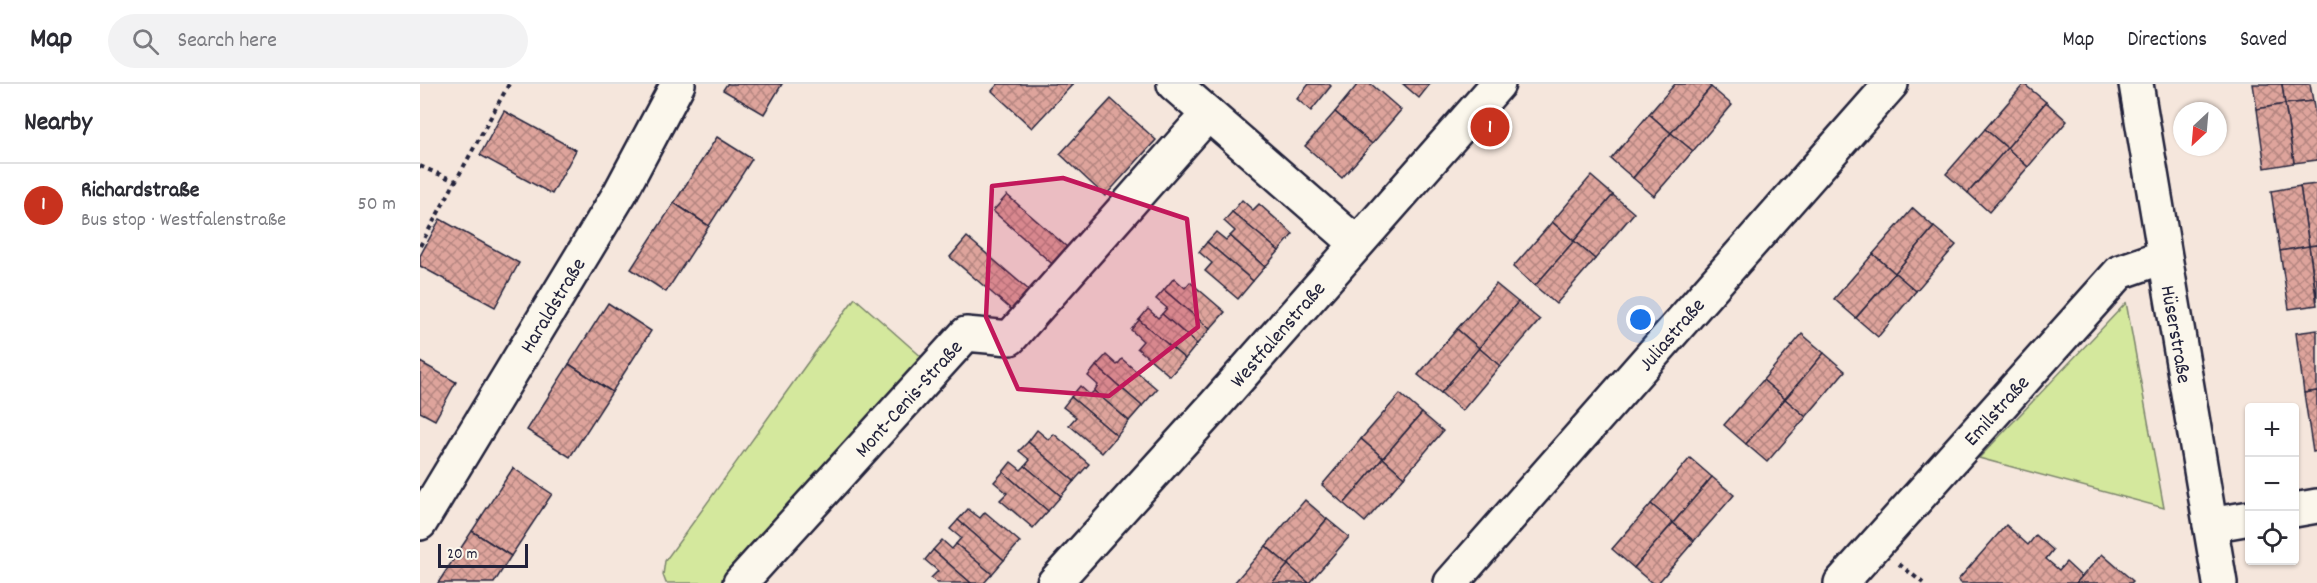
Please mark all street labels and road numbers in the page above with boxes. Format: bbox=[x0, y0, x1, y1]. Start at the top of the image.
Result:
street label: Haraldstraße bbox=[514, 253, 595, 360]
street label: Westfalenstraße bbox=[1224, 276, 1334, 396]
street label: Hüserstraße bbox=[2151, 283, 2197, 386]
street label: Juliastraße bbox=[1633, 293, 1714, 379]
street label: Mont-Cenis-Straße bbox=[849, 334, 971, 466]
street label: Emilstraße bbox=[1958, 370, 2038, 454]

